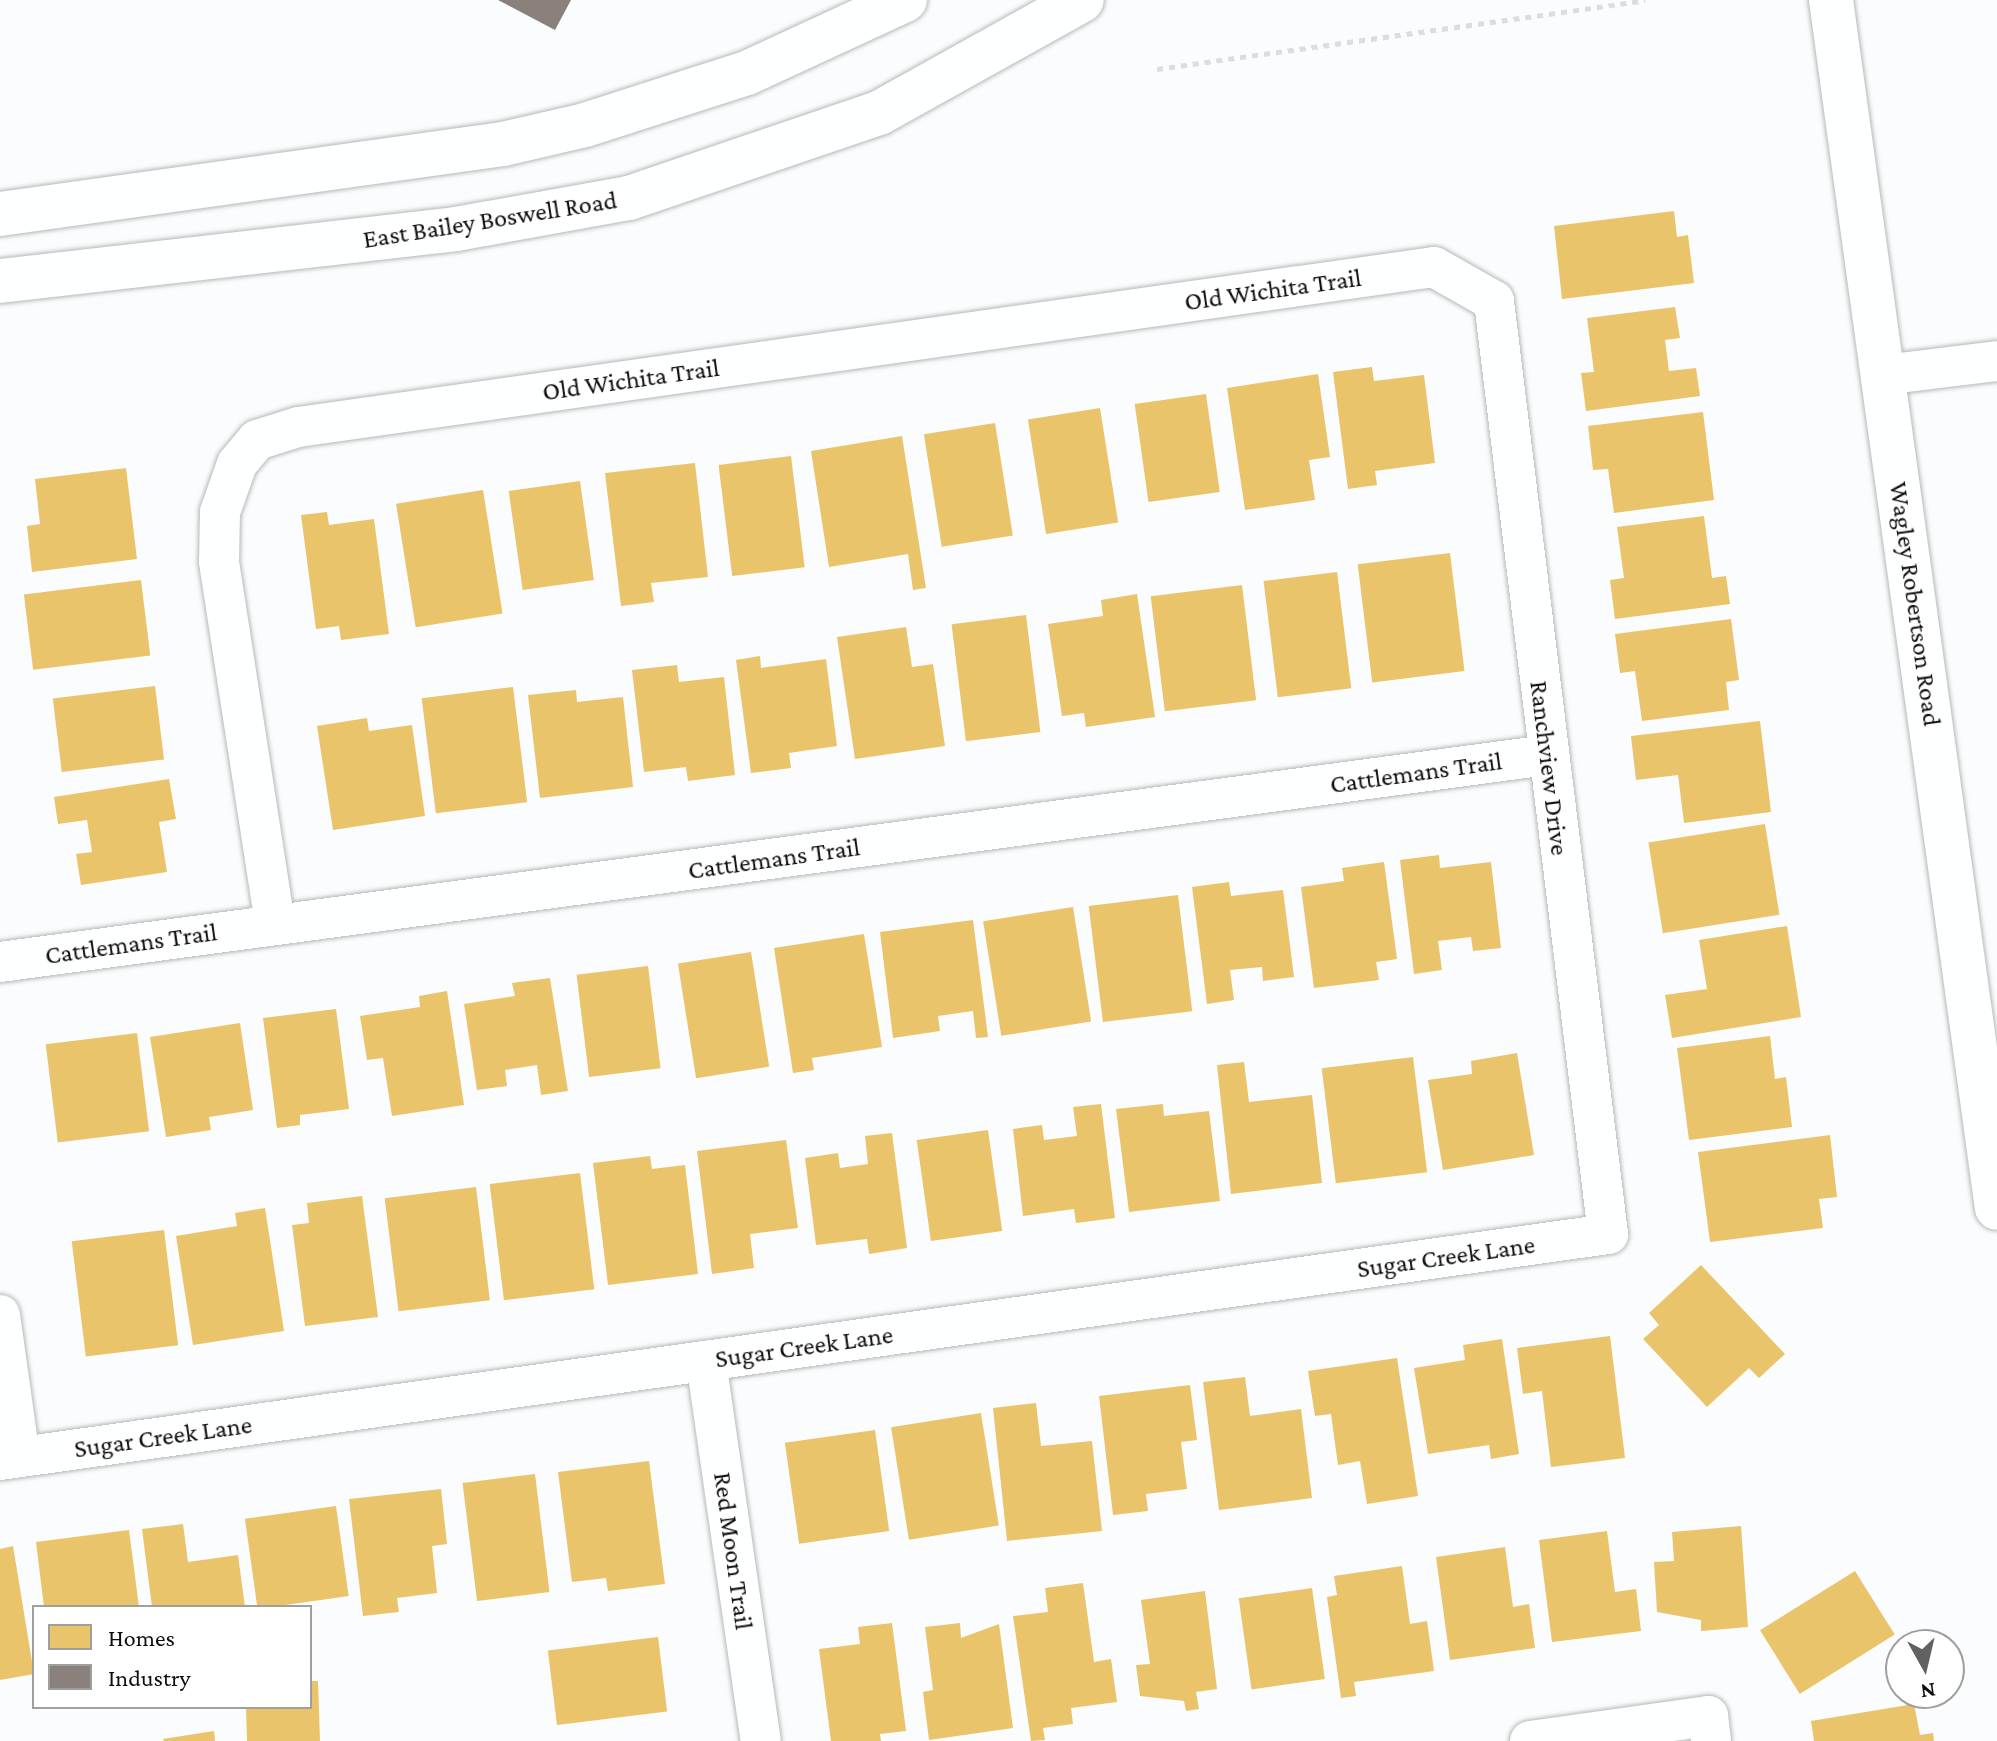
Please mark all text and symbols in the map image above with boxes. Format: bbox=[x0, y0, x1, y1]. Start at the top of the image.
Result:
street label: East Bailey Boswell Road bbox=[361, 185, 619, 255]
street label: Old Wichita Trail bbox=[1182, 262, 1364, 318]
street label: Old Wichita Trail bbox=[540, 352, 722, 408]
street label: Wagley Robertson Road bbox=[1882, 480, 1948, 728]
street label: Ranchview Drive bbox=[1523, 679, 1575, 857]
street label: Cattlemans Trail bbox=[1328, 745, 1504, 801]
street label: Cattlemans Trail bbox=[686, 831, 862, 887]
street label: Cattlemans Trail bbox=[43, 916, 219, 972]
street label: Sugar Creek Lane bbox=[1355, 1229, 1537, 1285]
street label: Sugar Creek Lane bbox=[713, 1319, 895, 1375]
street label: Sugar Creek Lane bbox=[72, 1409, 254, 1465]
street label: Red Moon Trail bbox=[706, 1470, 760, 1632]
legend bbox=[32, 1605, 312, 1709]
text: Homes bbox=[108, 1624, 175, 1651]
north arrow bbox=[1885, 1629, 1965, 1709]
text: Industry bbox=[108, 1664, 191, 1691]
text: N bbox=[1919, 1678, 1937, 1705]

